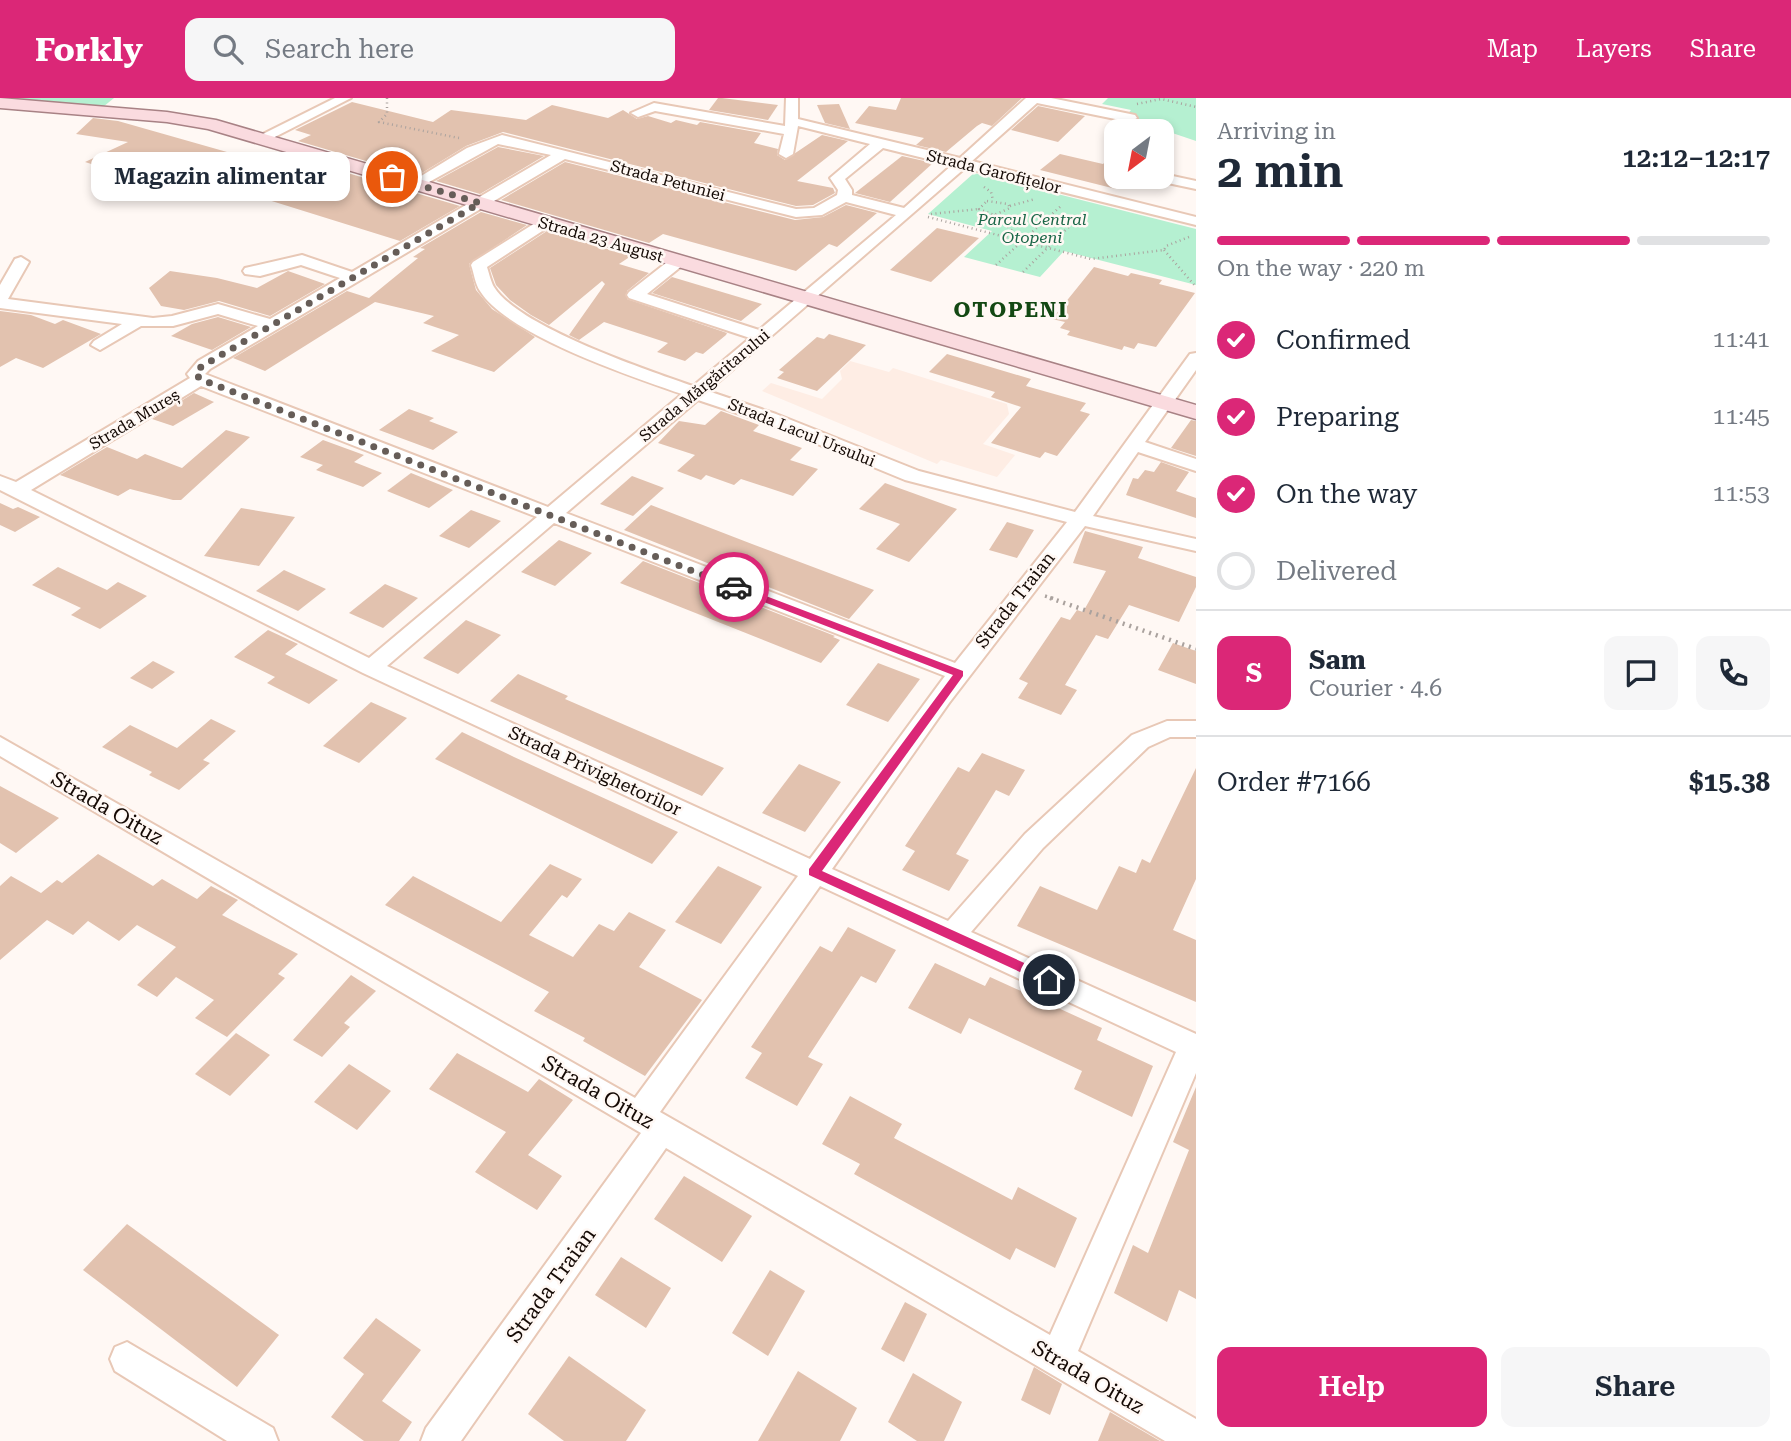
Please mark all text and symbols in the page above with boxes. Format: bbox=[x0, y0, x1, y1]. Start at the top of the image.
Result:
search box bbox=[185, 18, 675, 81]
text: Forkly bbox=[35, 30, 143, 69]
icon: search bbox=[209, 30, 247, 68]
text: Search here bbox=[265, 34, 414, 64]
text: Map bbox=[1487, 35, 1538, 63]
text: Layers bbox=[1576, 35, 1652, 63]
text: Share bbox=[1690, 35, 1756, 63]
text: Arriving in bbox=[1217, 118, 1336, 145]
north arrow bbox=[1104, 119, 1174, 189]
map controls bbox=[1104, 119, 1174, 189]
text: 12:12–12:17 bbox=[1622, 143, 1770, 173]
text: 2 min bbox=[1217, 144, 1344, 198]
street label: Strada Garofițelor bbox=[924, 146, 1064, 198]
pin bbox=[362, 147, 422, 207]
callout: Magazin alimentar bbox=[91, 153, 350, 202]
street label: Strada Petuniei bbox=[609, 156, 727, 205]
icon: bag bbox=[373, 158, 411, 196]
text: Magazin alimentar bbox=[114, 163, 327, 190]
park label: Parcul Central Otopeni bbox=[976, 210, 1087, 247]
street label: Strada 23 August bbox=[536, 213, 666, 266]
text: On the way · 220 m bbox=[1217, 255, 1425, 282]
district label: OTOPENI bbox=[953, 298, 1069, 322]
icon: check bbox=[1217, 321, 1255, 359]
street label: Strada Mărgăritarului bbox=[635, 325, 773, 445]
text: Confirmed bbox=[1276, 325, 1411, 355]
text: 11:41 bbox=[1713, 326, 1770, 353]
street label: Strada Mureș bbox=[86, 385, 184, 455]
street label: Strada Lacul Ursului bbox=[726, 394, 878, 471]
icon: check bbox=[1217, 398, 1255, 436]
text: Preparing bbox=[1276, 402, 1399, 432]
text: 11:45 bbox=[1713, 403, 1770, 430]
icon: check bbox=[1217, 475, 1255, 513]
text: On the way bbox=[1276, 479, 1417, 509]
text: 11:53 bbox=[1713, 480, 1770, 507]
street label: Strada Traian bbox=[970, 547, 1059, 652]
courier bbox=[699, 552, 769, 622]
text: Delivered bbox=[1276, 556, 1397, 586]
icon: car bbox=[715, 568, 753, 606]
button: chat bbox=[1604, 636, 1678, 710]
button: phone bbox=[1696, 636, 1770, 710]
text: Sam bbox=[1309, 645, 1366, 675]
text: S bbox=[1246, 658, 1262, 688]
text: Courier · 4.6 bbox=[1309, 675, 1442, 702]
street label: Strada Privighetorilor bbox=[506, 721, 685, 820]
street label: Strada Oituz bbox=[47, 766, 167, 850]
text: Order #7166 bbox=[1217, 767, 1371, 797]
text: $15.38 bbox=[1689, 767, 1770, 797]
pin bbox=[1019, 950, 1079, 1010]
icon: home bbox=[1030, 961, 1068, 999]
street label: Strada Oituz bbox=[538, 1050, 658, 1134]
street label: Strada Traian bbox=[501, 1223, 601, 1347]
street label: Strada Oituz bbox=[1028, 1335, 1148, 1419]
button: Help bbox=[1217, 1347, 1487, 1427]
button: Share bbox=[1501, 1347, 1770, 1427]

